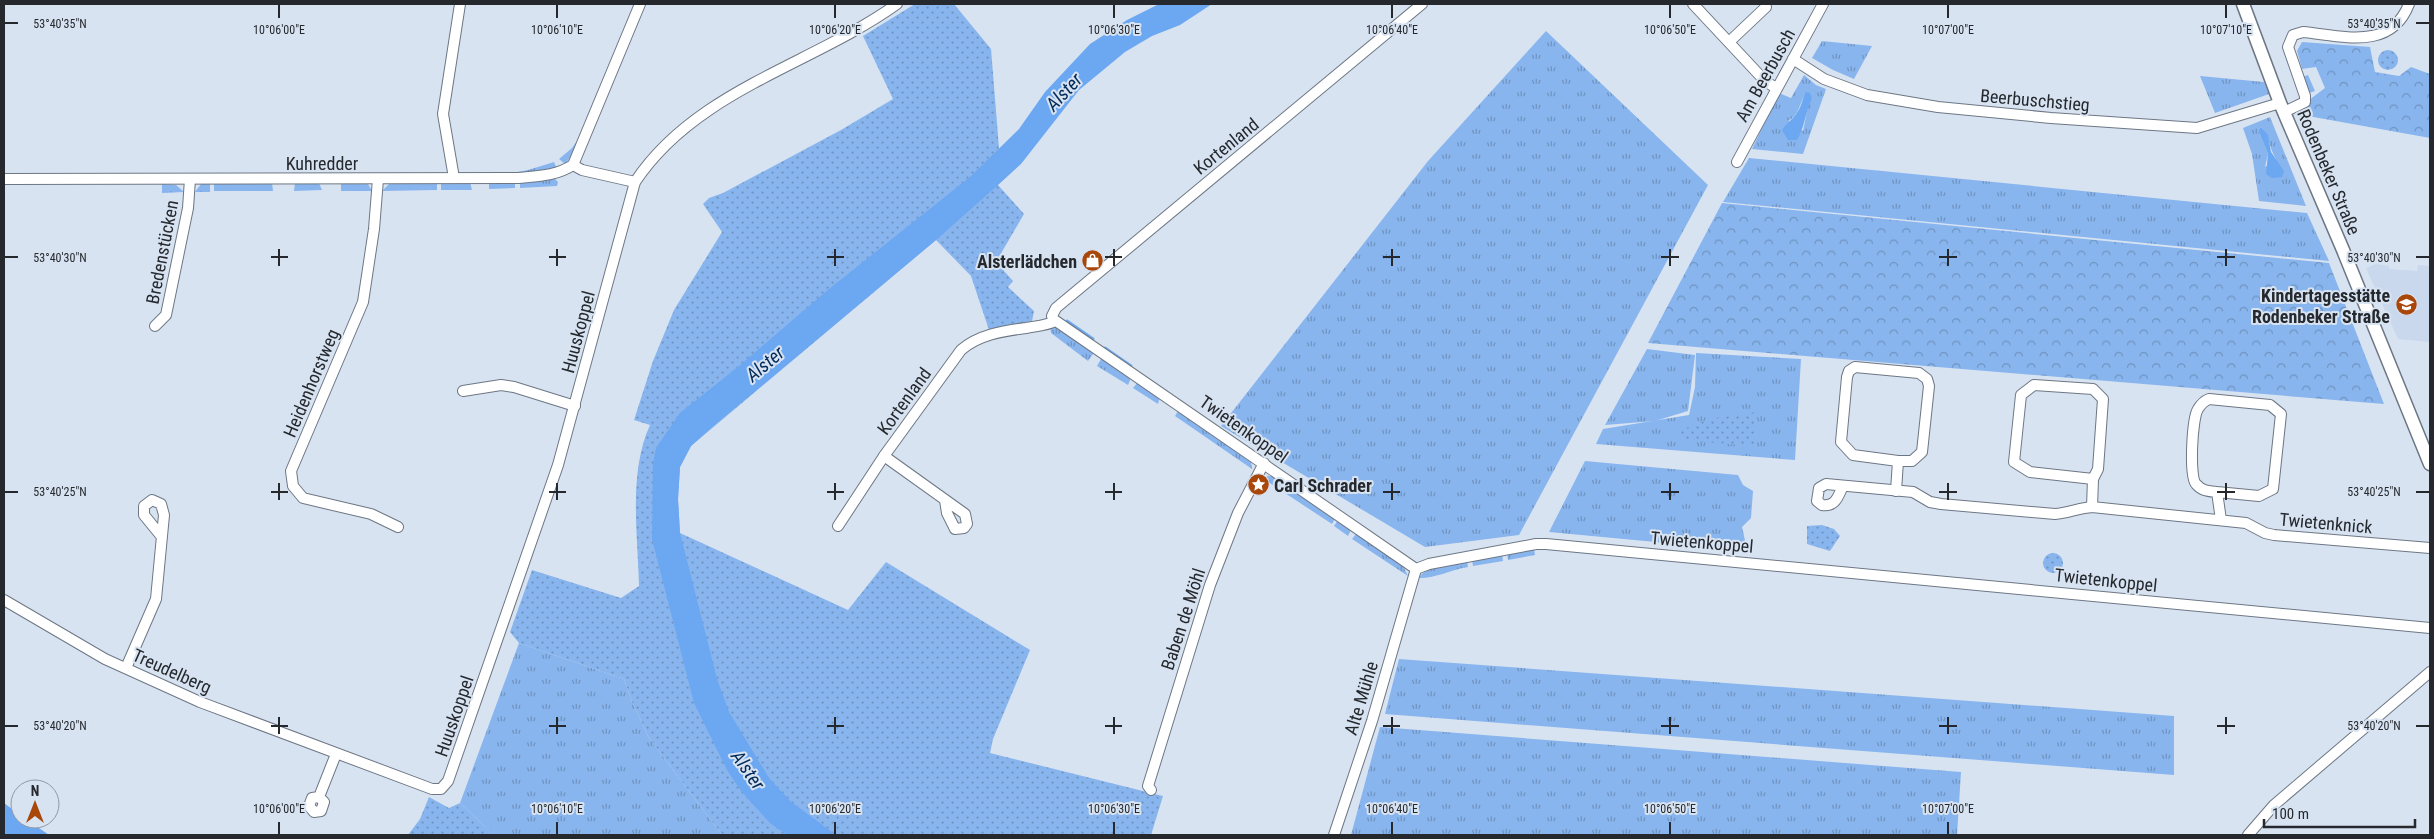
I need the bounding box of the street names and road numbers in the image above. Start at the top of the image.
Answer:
street label: Am Beerbusch [1731,25,1799,125]
street label: Beerbuschstieg [1979,85,2091,115]
street label: Rodenbeker Straße [2293,106,2365,238]
street label: Kortenland [1189,113,1263,179]
street label: Kuhredder [286,153,359,174]
street label: Bredenstücken [142,198,182,306]
street label: Huuskoppel [557,289,599,375]
street label: Heidenhorstweg [279,326,343,440]
street label: Kortenland [873,364,935,438]
street label: Twietenkoppel [1196,391,1292,467]
street label: Twietenknick [2279,508,2373,538]
street label: Twietenkoppel [1650,527,1754,557]
street label: Twietenkoppel [2054,564,2158,596]
street label: Baben de Möhl [1157,566,1209,672]
street label: Treudelberg [129,644,215,698]
street label: Alte Mühle [1340,659,1382,737]
street label: Huuskoppel [430,673,478,759]

